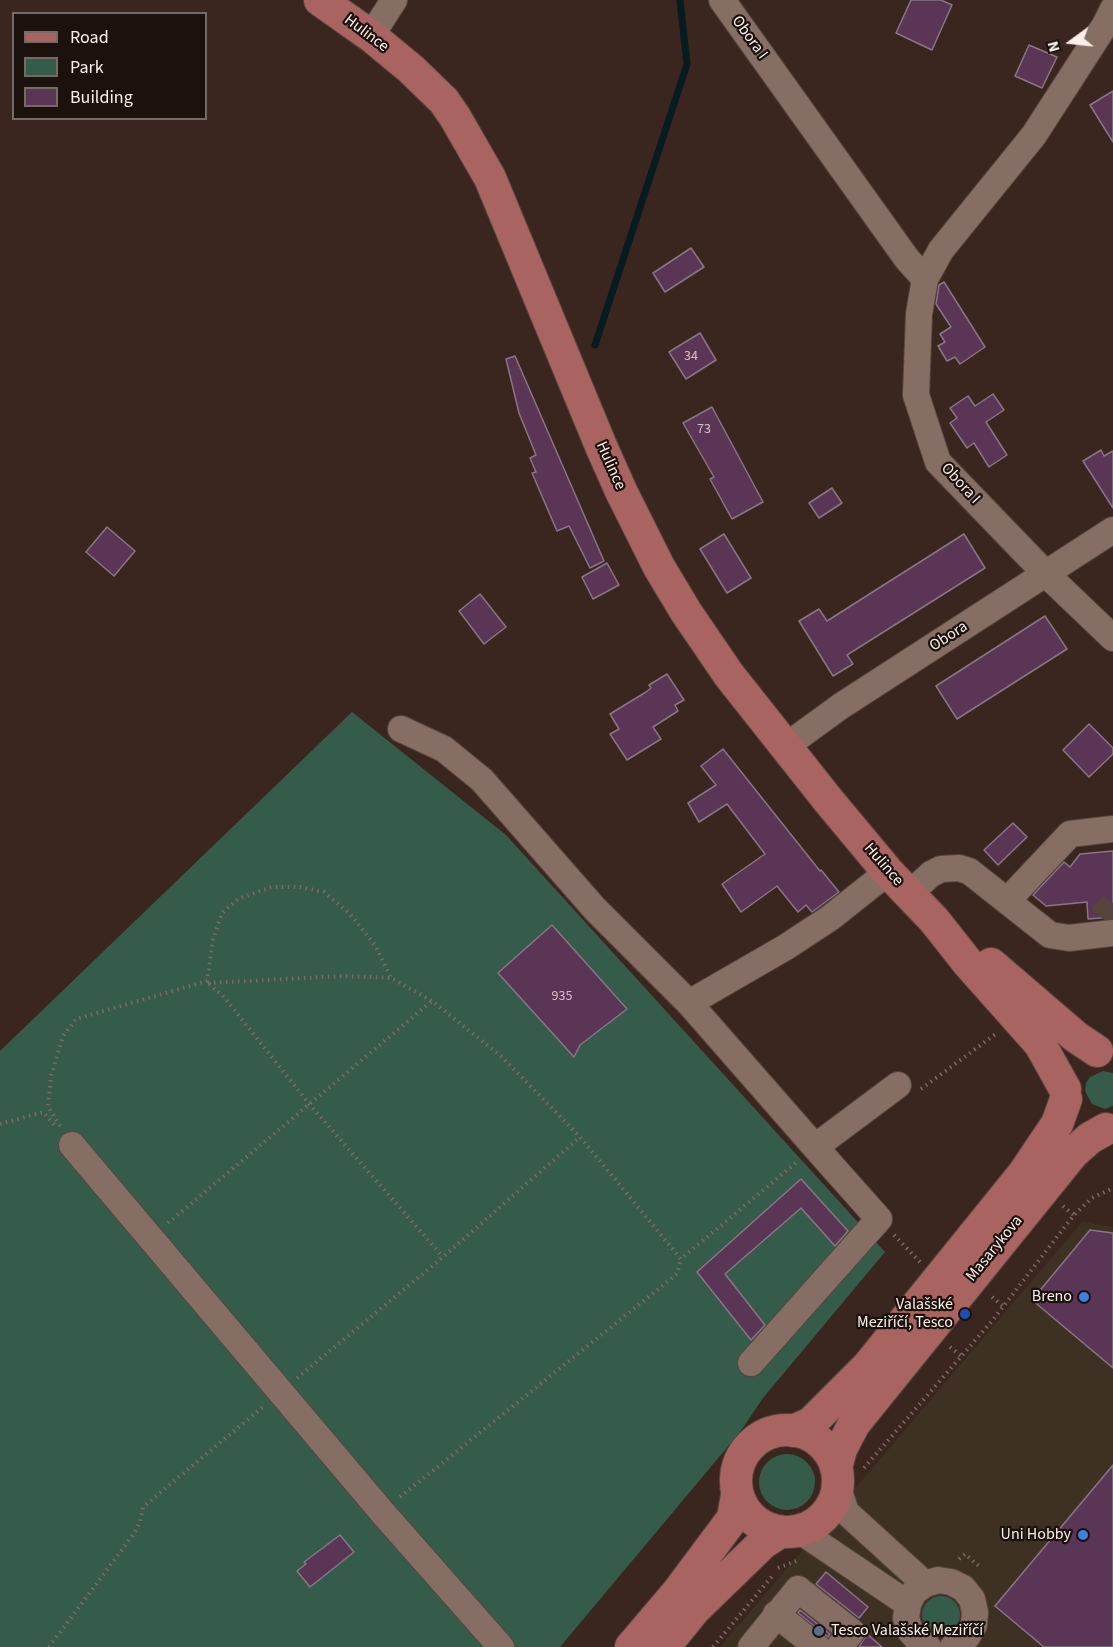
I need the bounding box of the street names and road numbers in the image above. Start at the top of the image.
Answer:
street label: Hulince [340,11,392,57]
street label: Obora I [727,13,771,63]
street label: Hulince [591,439,629,493]
street label: Obora I [936,460,984,508]
street label: Obora [926,618,972,656]
street label: Hulince [859,840,907,890]
street label: Masarykova [963,1212,1027,1286]

